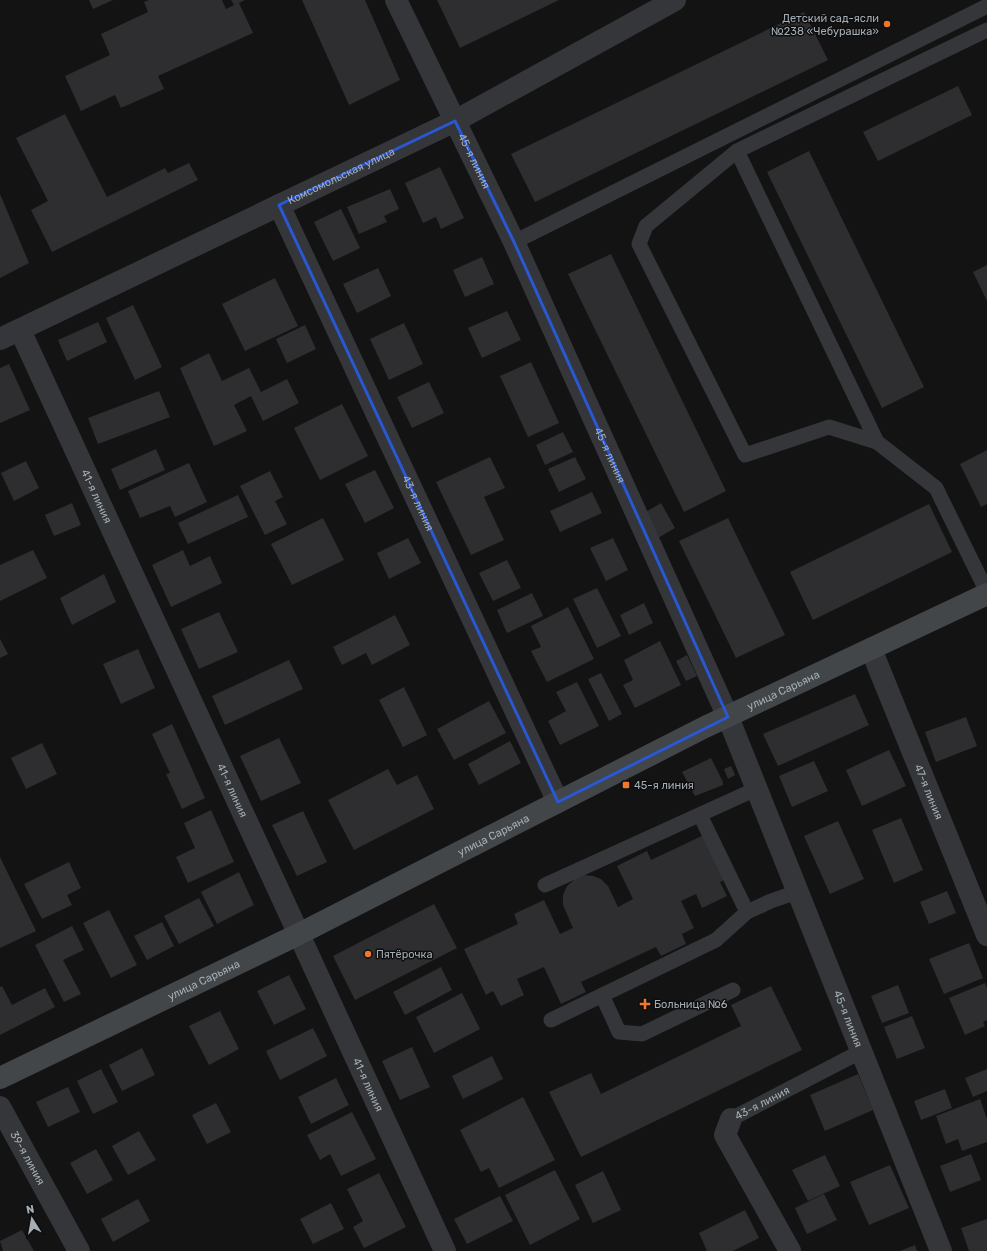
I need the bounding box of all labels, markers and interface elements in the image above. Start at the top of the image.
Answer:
place label: Детский сад-ясли №238 «Чебурашка» [771,12,879,38]
marker: Детский сад-ясли №238 «Чебурашка» [882,19,892,29]
street label: 45-я линия [455,131,493,191]
street label: Комсомольская улица [285,145,396,207]
street label: 45-я линия [592,425,628,485]
street label: 41-я линия [79,467,115,525]
street label: 43-я линия [400,473,437,533]
street label: улица Сарьяна [745,667,821,713]
street label: 41-я линия [214,761,250,819]
street label: 47-я линия [912,762,946,821]
place label: 45-я линия [634,779,694,792]
marker: 45-я линия [621,780,631,790]
street label: улица Сарьяна [455,811,531,859]
place label: Пятёрочка [376,948,433,961]
marker: Пятёрочка [363,949,373,959]
street label: улица Сарьяна [165,957,242,1003]
street label: 45-я линия [831,988,865,1049]
marker: Больница №6 [639,998,651,1010]
place label: Больница №6 [654,998,728,1011]
street label: 41-я линия [350,1056,386,1114]
street label: 43-я линия [732,1083,792,1122]
street label: 39-я линия [8,1129,48,1187]
north arrow [12,1199,52,1239]
text: N [25,1203,35,1217]

